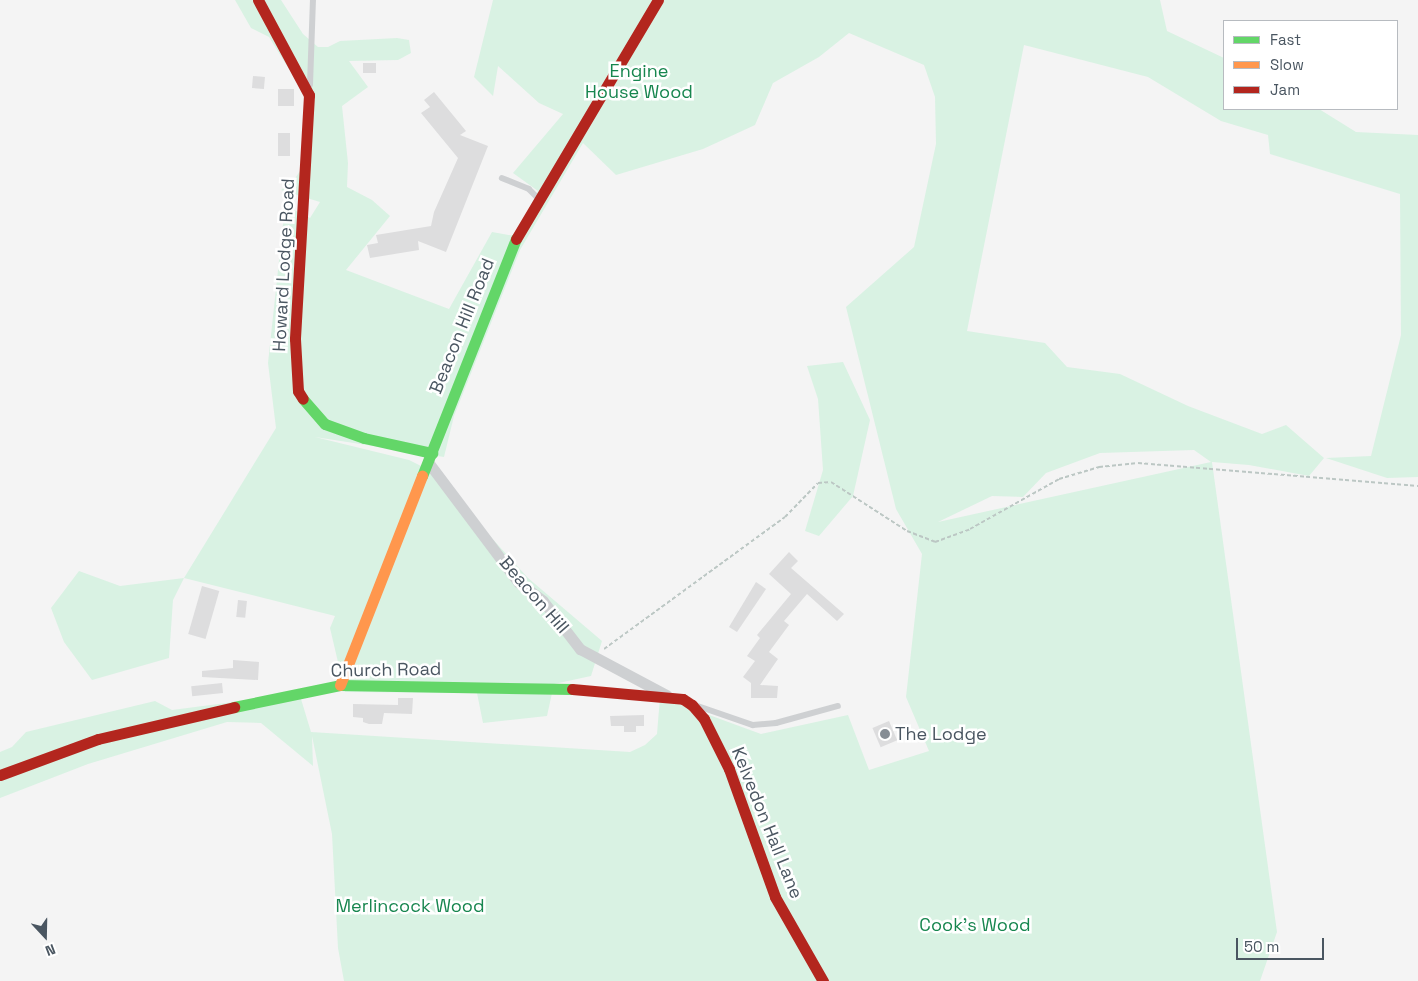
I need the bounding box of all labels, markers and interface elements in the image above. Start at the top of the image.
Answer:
legend [1223,20,1398,110]
text: Fast [1270,30,1301,49]
text: Slow [1270,55,1304,74]
park label: Engine House Wood [585,61,693,104]
text: Jam [1270,80,1300,99]
street label: Howard Lodge Road [269,178,299,352]
street label: Beacon Hill Road [425,255,499,397]
street label: Beacon Hill [495,552,573,638]
street label: Church Road [331,658,441,682]
place label: The Lodge [895,723,987,745]
marker: The Lodge [879,728,891,740]
street label: Kelvedon Hall Lane [727,744,807,902]
park label: Merlincock Wood [335,895,485,917]
north arrow [20,911,70,961]
park label: Cook's Wood [919,914,1031,936]
scale bar [1238,928,1326,960]
text: 50 m [1244,937,1279,956]
text: N [43,940,58,960]

